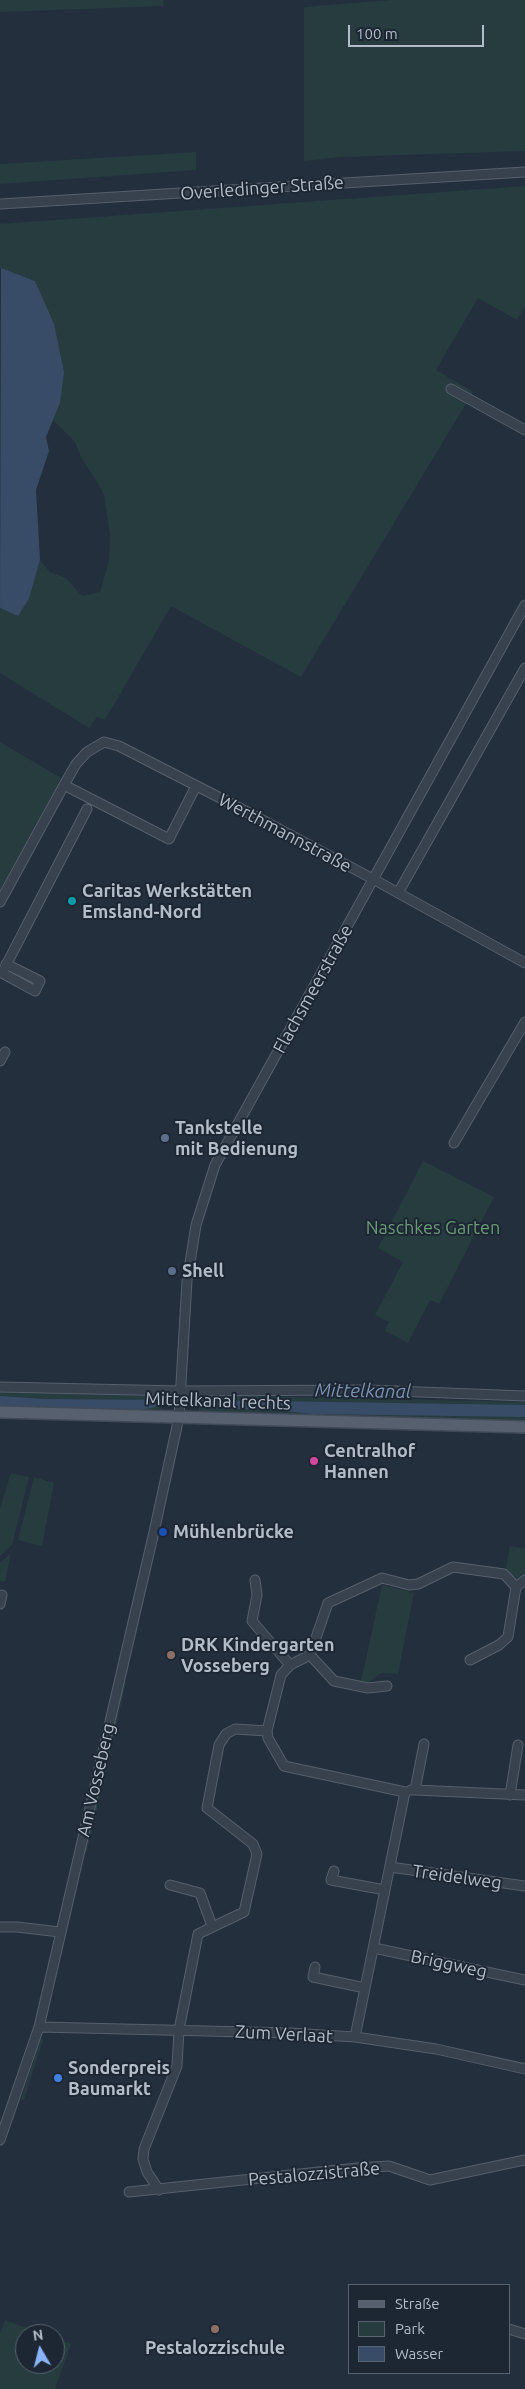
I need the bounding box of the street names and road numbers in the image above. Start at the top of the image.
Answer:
street label: Overledinger Straße [180,172,344,204]
street label: Werthmannstraße [215,789,355,877]
street label: Flachsmeerstraße [269,921,357,1057]
street label: Mittelkanal rechts [145,1388,291,1414]
street label: Am Vosseberg [72,1721,120,1839]
street label: Treidelweg [411,1860,503,1894]
street label: Briggweg [409,1945,489,1983]
street label: Zum Verlaat [235,2021,333,2047]
street label: Pestalozzistraße [247,2157,381,2191]

